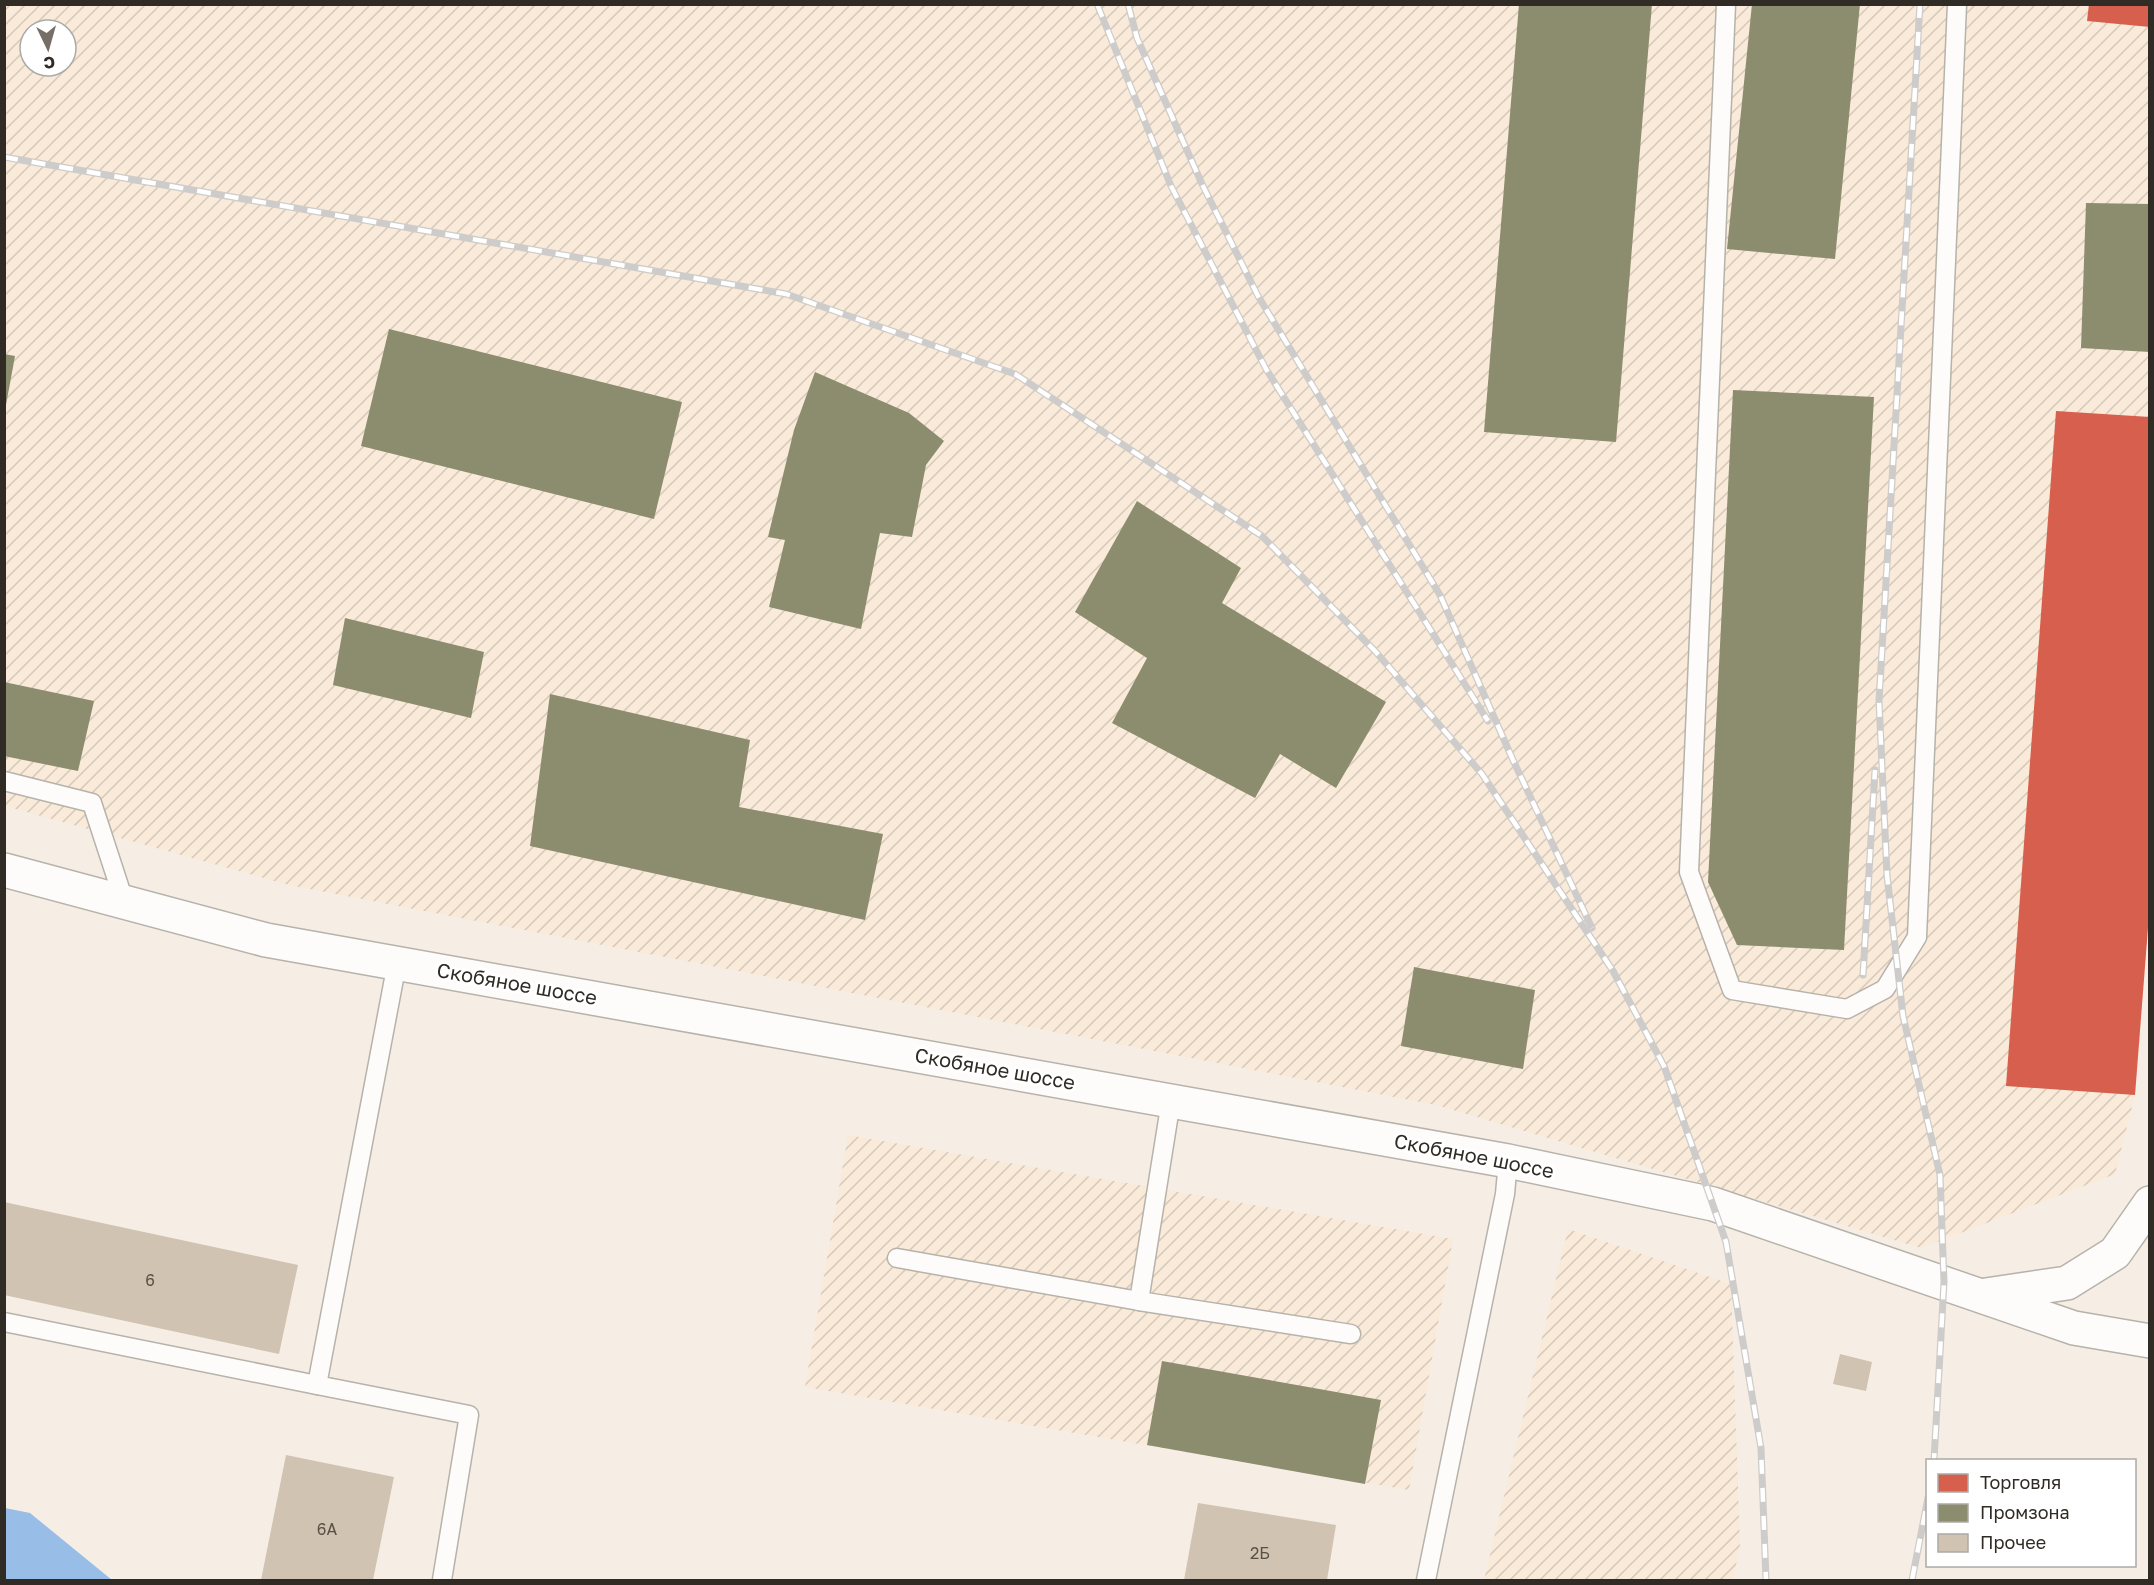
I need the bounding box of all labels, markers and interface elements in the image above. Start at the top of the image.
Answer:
north arrow [18,18,78,78]
text: С [43,52,56,73]
street label: Скобяное шоссе [435,957,599,1009]
street label: Скобяное шоссе [913,1042,1077,1094]
street label: Скобяное шоссе [1392,1128,1556,1182]
house number: 6 [145,1270,155,1290]
legend [1926,1459,2136,1567]
text: Торговля [1980,1471,2061,1493]
text: Промзона [1980,1501,2070,1523]
house number: 6А [317,1519,337,1539]
text: Прочее [1980,1531,2046,1553]
house number: 2Б [1250,1543,1270,1563]

